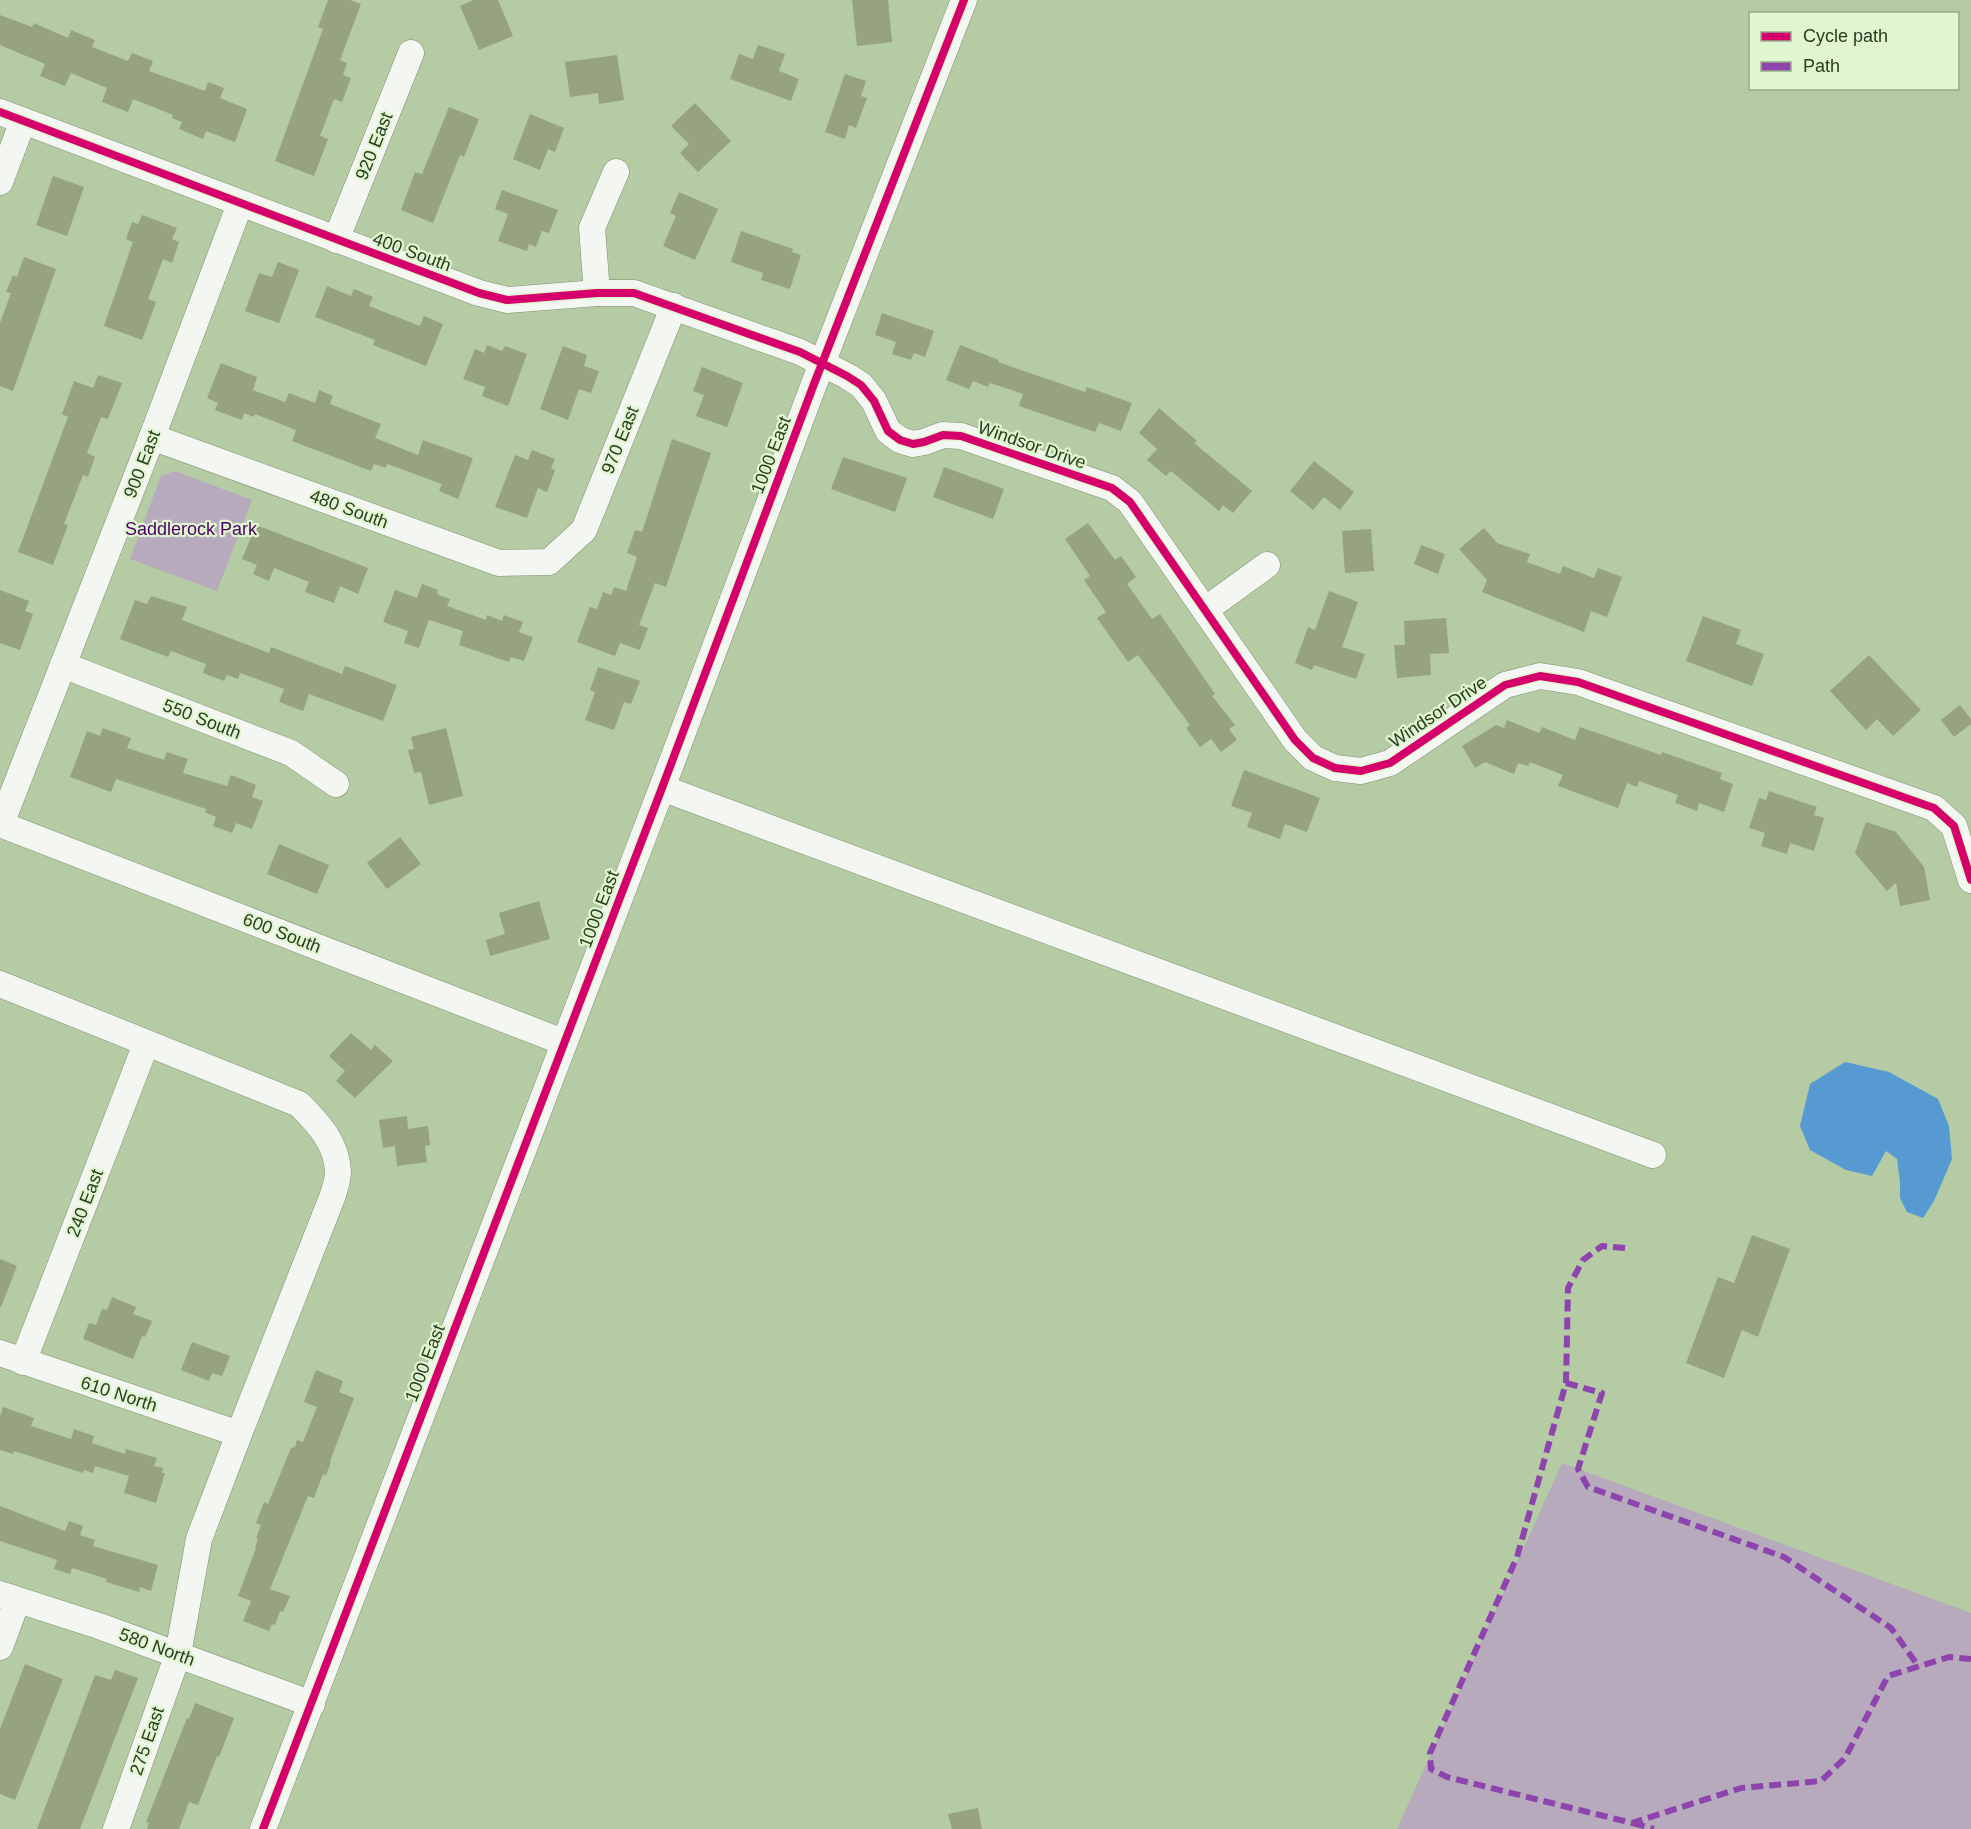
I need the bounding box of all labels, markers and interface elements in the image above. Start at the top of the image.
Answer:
legend [1749,12,1959,90]
text: Cycle path [1803,26,1888,46]
text: Path [1803,56,1840,76]
street label: 920 East [351,109,397,183]
street label: 400 South [370,229,454,275]
street label: 970 East [597,403,643,477]
street label: 1000 East [747,414,795,496]
street label: Windsor Drive [975,417,1089,473]
street label: 900 East [120,427,164,501]
street label: 480 South [307,486,391,532]
park label: Saddlerock Park [125,519,258,539]
street label: Windsor Drive [1386,672,1490,752]
street label: 550 South [160,695,244,743]
street label: 1000 East [575,868,623,950]
street label: 600 South [240,909,324,957]
street label: 240 East [63,1166,107,1240]
street label: 1000 East [401,1322,449,1404]
street label: 610 North [78,1372,160,1416]
street label: 580 North [116,1624,198,1670]
street label: 275 East [126,1704,168,1778]

